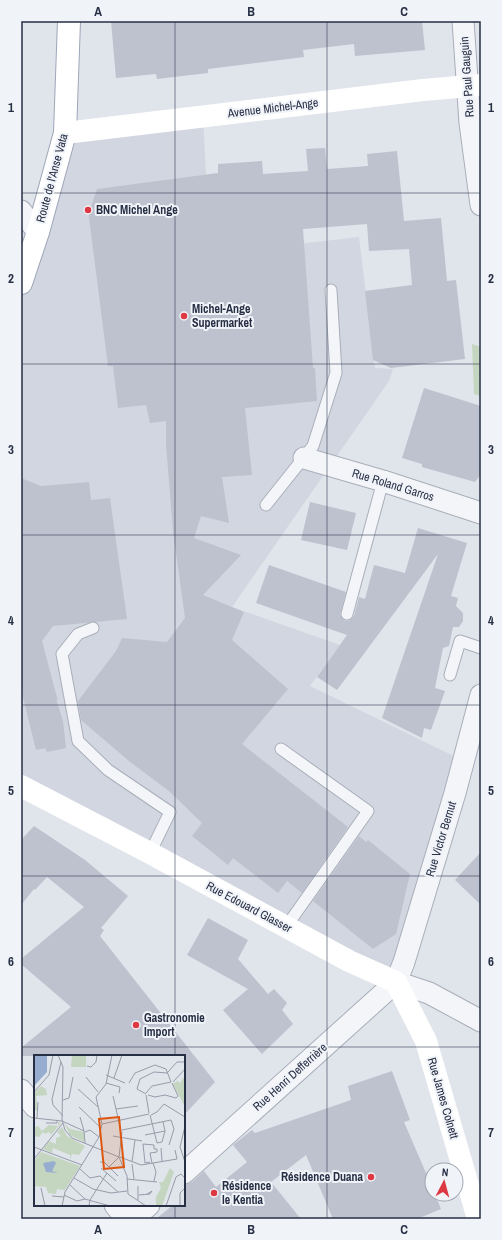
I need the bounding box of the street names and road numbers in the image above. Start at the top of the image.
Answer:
street label: Rue Paul Gauguin [456,36,478,118]
street label: Avenue Michel-Ange [226,95,319,122]
street label: Route de l'Anse Vata [32,131,72,224]
street label: Rue Roland Garros [350,465,436,505]
street label: Rue Victor Bernut [422,799,460,879]
street label: Rue Edouard Glasser [203,878,295,937]
street label: Rue Henri Defferrière [250,1039,330,1115]
street label: Rue James Colnett [424,1056,462,1141]

